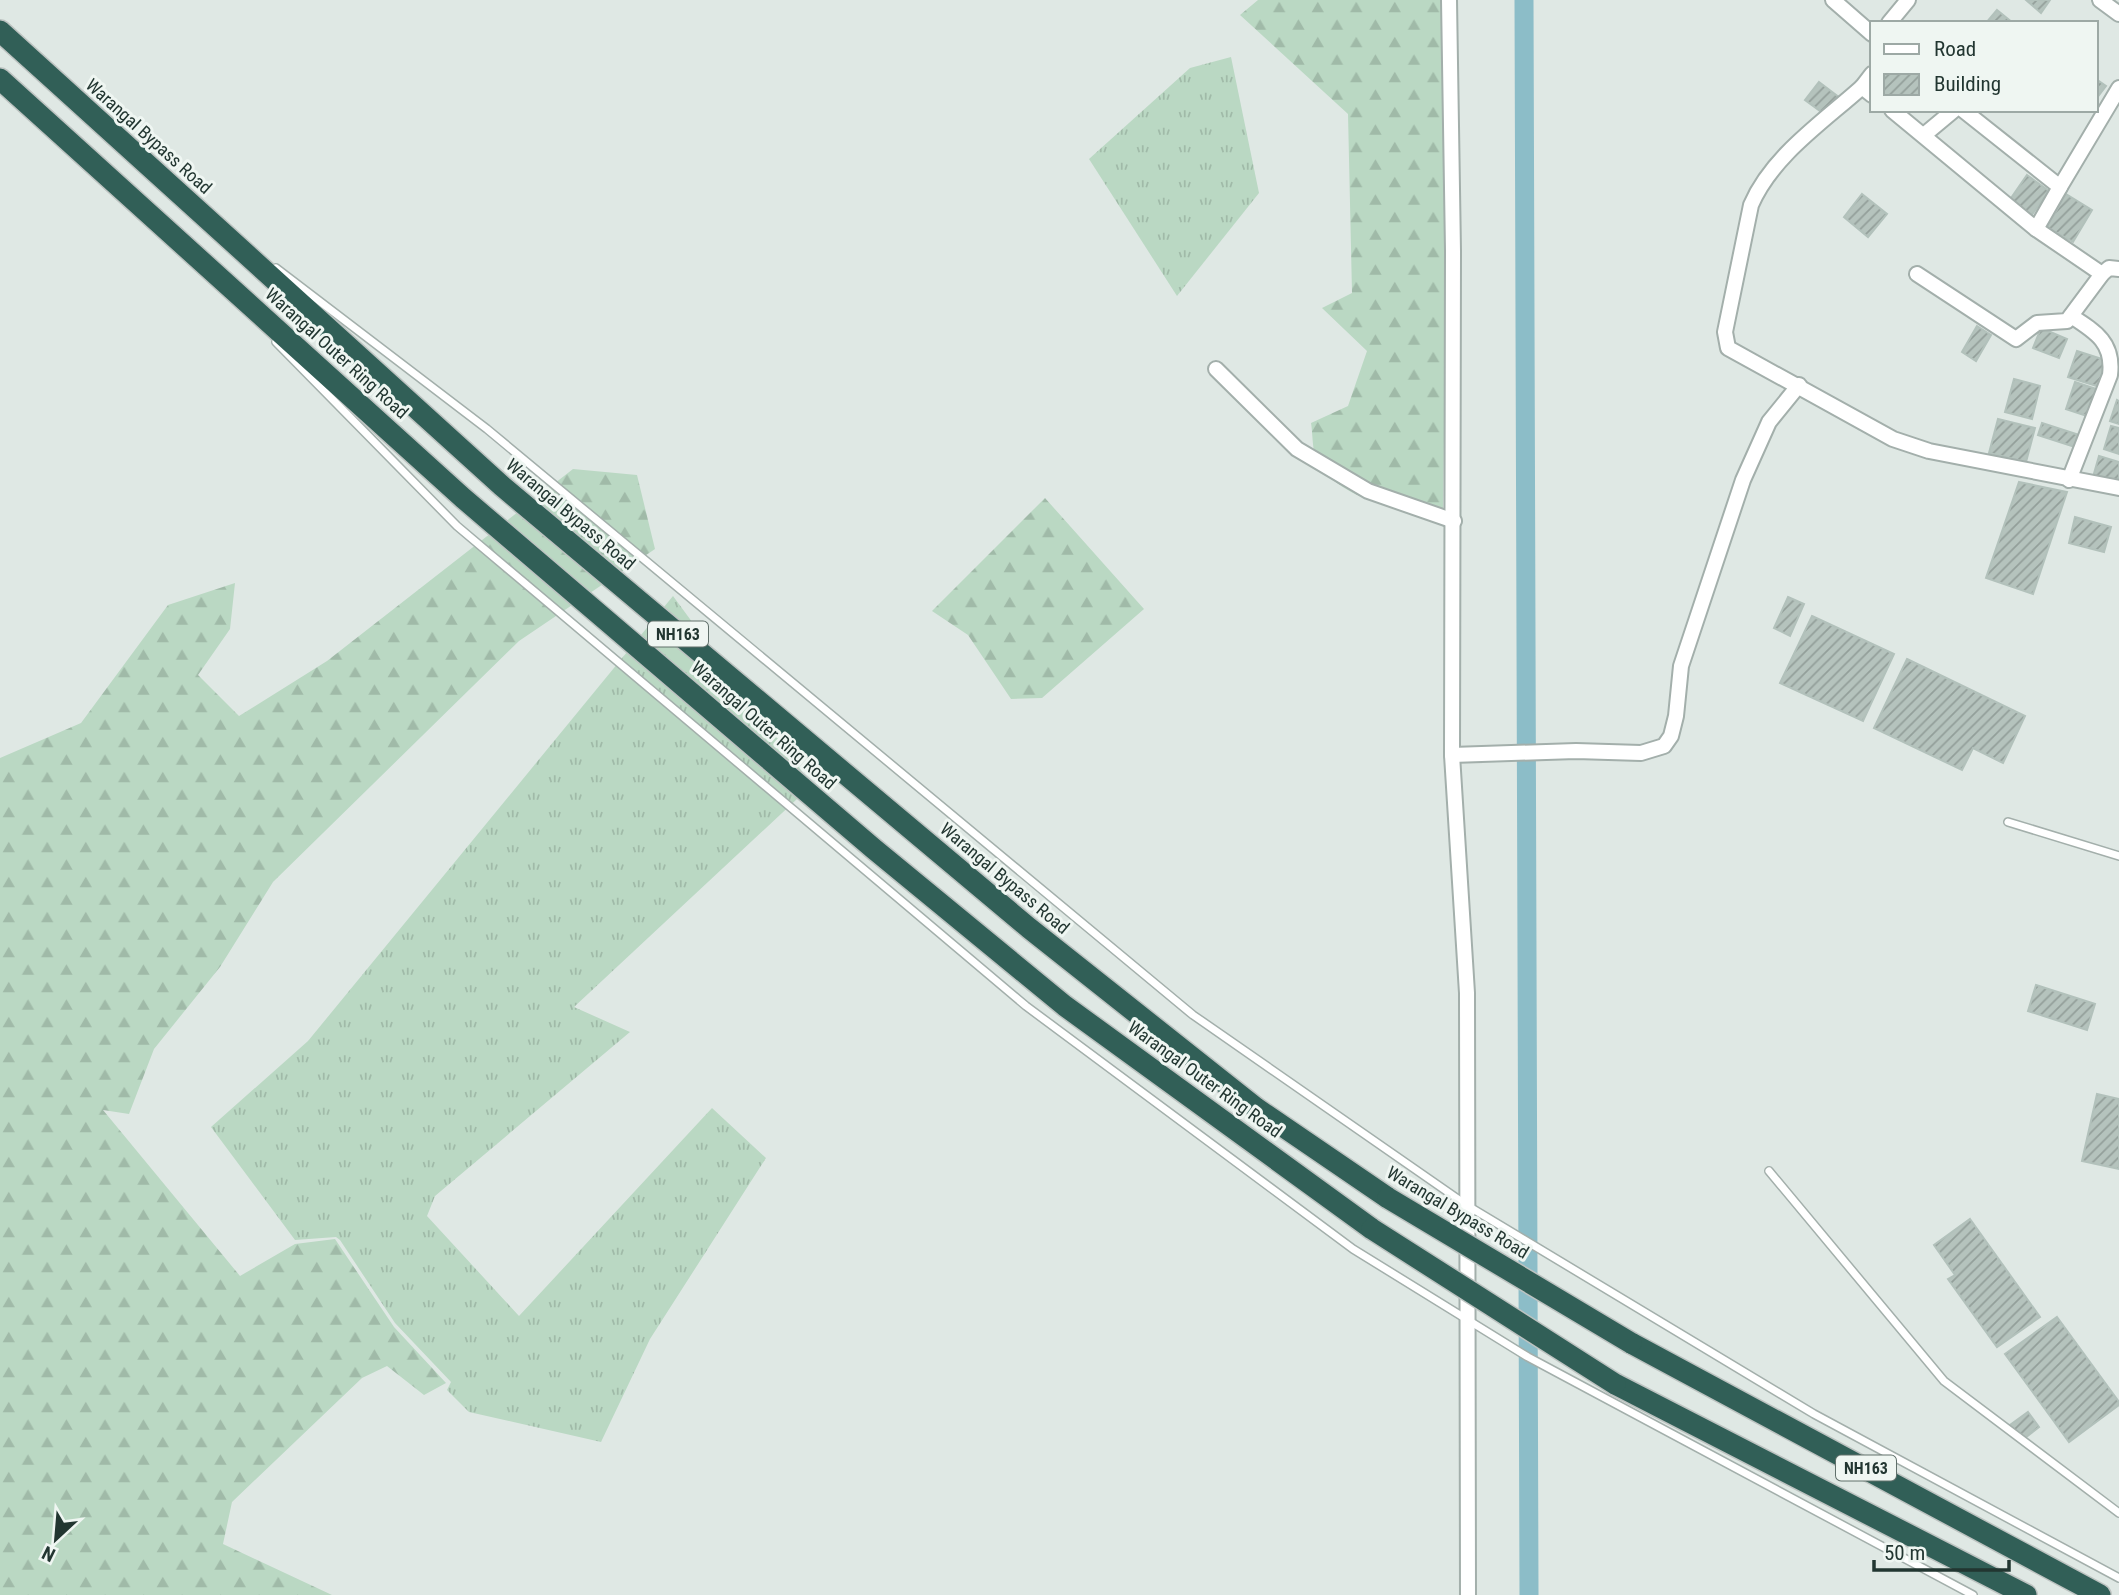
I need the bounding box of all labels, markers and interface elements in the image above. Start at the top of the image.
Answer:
legend [1870,21,2098,112]
text: Road [1934,37,1976,61]
text: Building [1934,72,2001,96]
street label: Warangal Bypass Road [82,74,216,198]
street label: Warangal Outer Ring Road [261,283,413,423]
street label: Warangal Bypass Road [502,454,640,574]
road number: NH163 [648,622,708,646]
street label: Warangal Outer Ring Road [687,656,841,794]
street label: Warangal Bypass Road [936,818,1074,938]
street label: Warangal Outer Ring Road [1124,1016,1286,1142]
street label: Warangal Bypass Road [1383,1161,1533,1263]
road number: NH163 [1836,1456,1896,1480]
north arrow [21,1504,91,1574]
scale bar [1874,1528,2009,1572]
text: N [38,1541,59,1567]
text: 50 m [1884,1541,1925,1565]

